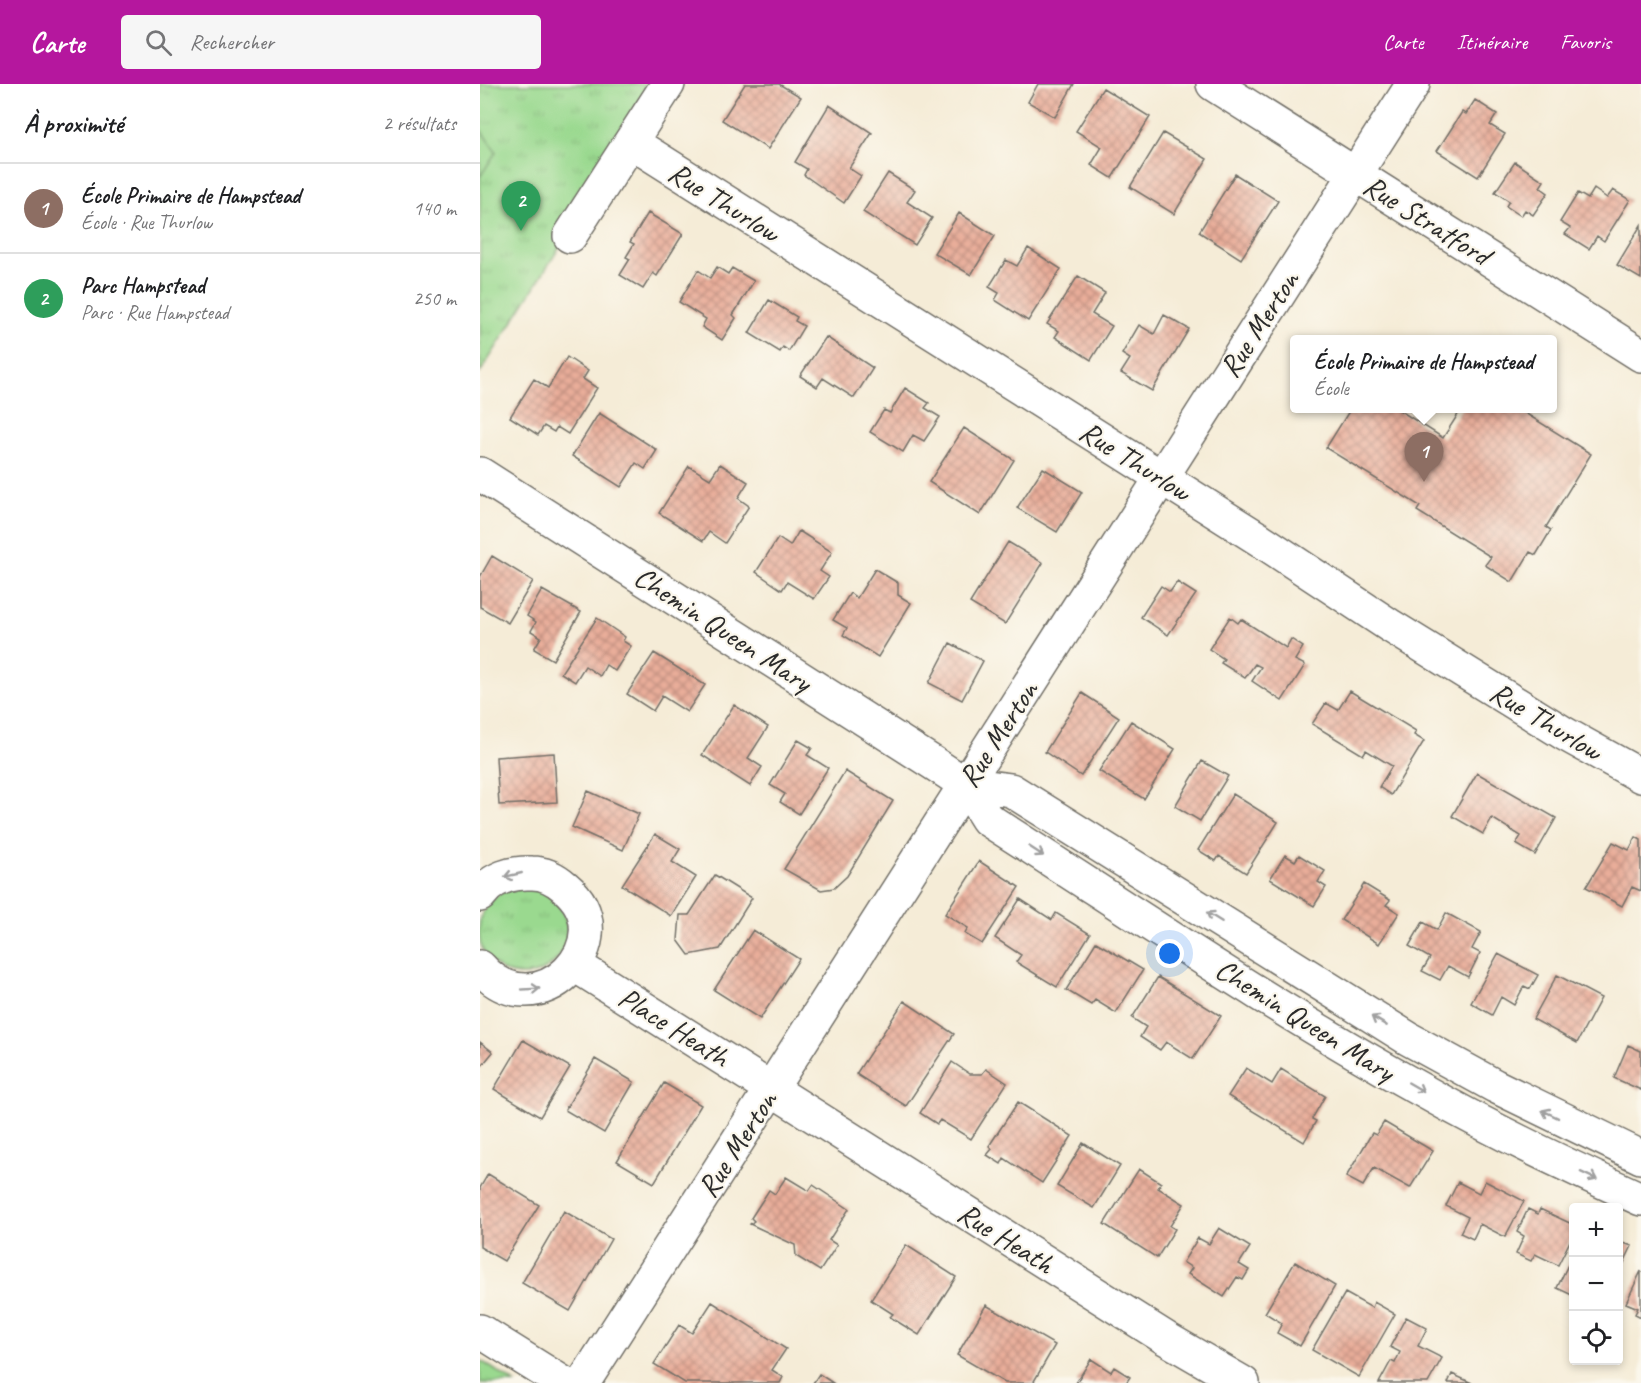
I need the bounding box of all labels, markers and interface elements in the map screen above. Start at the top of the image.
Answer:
search box [121,15,541,69]
text: Carte [30,25,85,60]
icon: search [142,26,175,59]
text: Rechercher [190,28,274,56]
text: Carte [1383,29,1424,55]
text: Itinéraire [1457,29,1527,55]
text: Favoris [1560,29,1611,55]
text: À proximité [24,107,123,140]
text: 2 résultats [383,111,456,136]
street label: Rue Thurlow [661,153,789,252]
street label: Rue Stratford [1356,166,1501,276]
text: École Primaire de Hampstead [81,182,300,210]
pin: 2 [502,182,540,231]
text: 1 [39,196,48,221]
text: 140 m [413,196,456,221]
text: École · Rue Thurlow [81,210,212,235]
street label: Rue Merton [1211,262,1308,384]
text: Parc Hampstead [81,272,205,300]
text: 2 [39,286,48,311]
text: 250 m [413,286,456,311]
text: Parc · Rue Hampstead [81,300,229,325]
popup [1290,335,1557,413]
text: École Primaire de Hampstead [1314,348,1533,376]
text: École [1314,376,1349,401]
street label: Rue Thurlow [1072,412,1200,511]
pin: 1 [1404,432,1444,482]
street label: Chemin Queen Mary [627,558,821,702]
street label: Rue Merton [950,672,1047,794]
street label: Rue Thurlow [1483,673,1611,770]
one-way arrow [1028,844,1045,857]
one-way arrow [504,869,523,881]
one-way arrow [1206,911,1223,923]
your location [1155,939,1184,968]
street label: Chemin Queen Mary [1208,950,1404,1092]
street label: Place Heath [612,978,738,1077]
one-way arrow [521,983,541,994]
one-way arrow [1371,1014,1388,1026]
one-way arrow [1407,1081,1424,1093]
street label: Rue Merton [689,1082,786,1204]
one-way arrow [1542,1107,1560,1119]
one-way arrow [1580,1170,1598,1182]
street label: Rue Heath [951,1194,1062,1283]
map controls [1569,1203,1623,1365]
button: + [1569,1203,1623,1257]
button: − [1569,1257,1623,1311]
button: locate [1569,1311,1623,1365]

